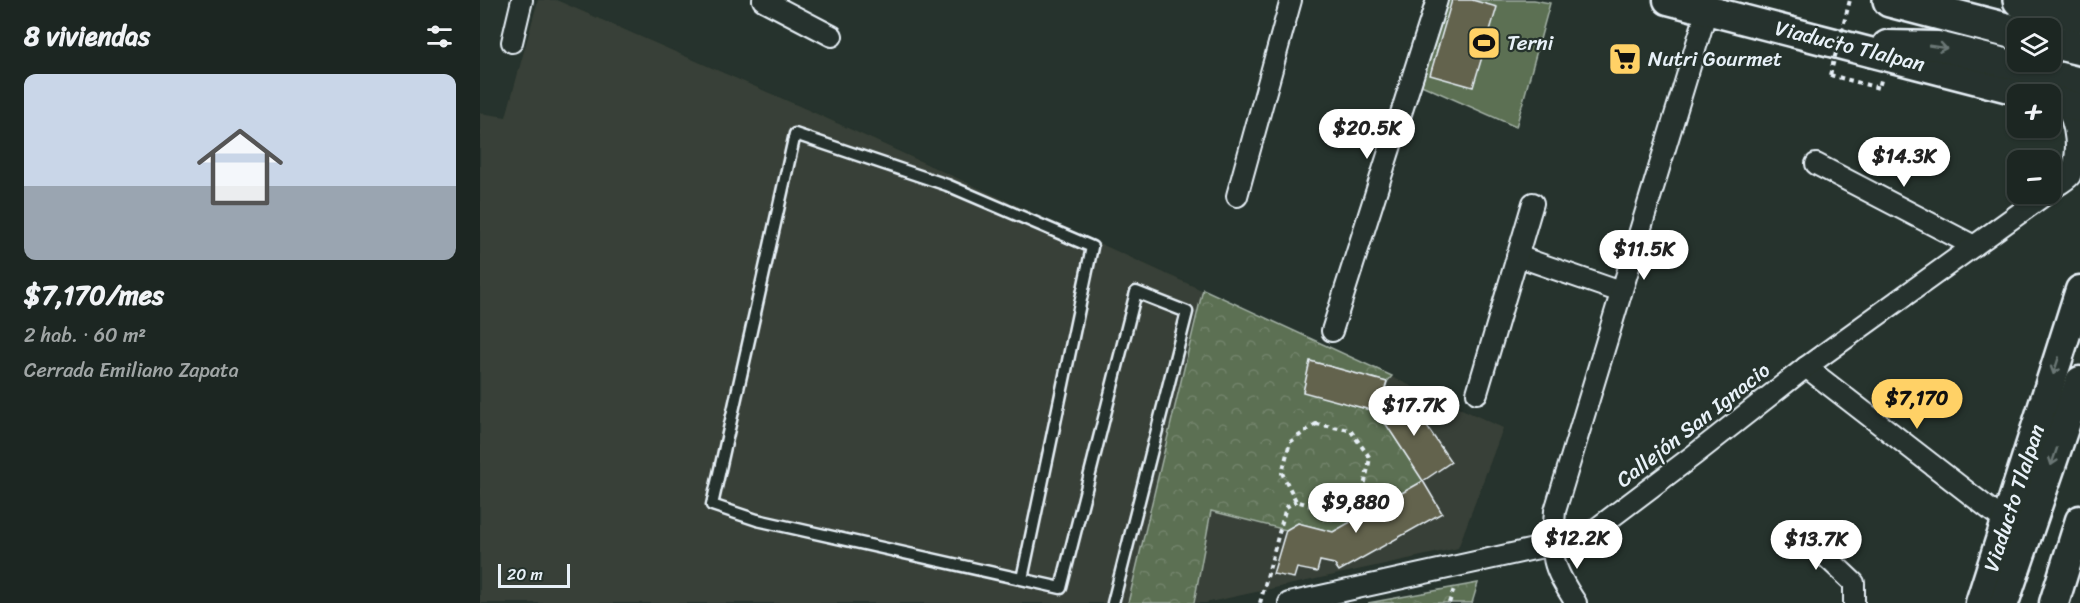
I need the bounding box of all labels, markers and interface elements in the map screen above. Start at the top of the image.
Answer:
street label: Viaducto Tlalpan [1771,9,1929,83]
text: 8 viviendas [24,13,150,59]
map controls [2007,18,2061,204]
button: layers [2007,18,2061,72]
icon: filters [423,20,456,53]
place label: Terni [1507,24,1555,62]
sports icon: Terni [1466,25,1502,61]
place label: Nutri Gourmet [1648,40,1782,78]
supermarket icon: Nutri Gourmet [1607,41,1643,77]
one-way arrow [1927,41,1947,52]
button: + [2007,84,2061,138]
pin: $20.5K [1318,109,1416,160]
text: $20.5K [1333,111,1401,146]
icon: home [186,113,294,221]
pin: $14.3K [1855,137,1953,188]
text: $14.3K [1872,139,1936,174]
button: − [2007,150,2061,204]
pin: $11.5K [1595,230,1693,281]
text: $11.5K [1613,232,1675,267]
text: $7,170/mes [24,272,164,318]
text: 2 hab. · 60 m² [24,318,146,353]
street label: Callejón San Ignacio [1607,352,1779,498]
text: Cerrada Emiliano Zapata [24,353,239,388]
one-way arrow [2050,356,2061,375]
pin: $7,170 [1868,379,1966,430]
text: $7,170 [1886,381,1948,416]
pin: $17.7K [1365,386,1463,437]
text: $17.7K [1382,388,1446,423]
street label: Viaducto Tlalpan [1972,419,2056,577]
one-way arrow [2048,447,2059,466]
pin: $9,880 [1307,483,1405,534]
text: $9,880 [1322,485,1390,520]
pin: $12.2K [1528,519,1626,570]
pin: $13.7K [1767,520,1865,571]
text: $12.2K [1545,521,1609,556]
text: $13.7K [1785,522,1847,557]
text: 20 m [507,560,543,589]
scale bar [498,561,570,588]

